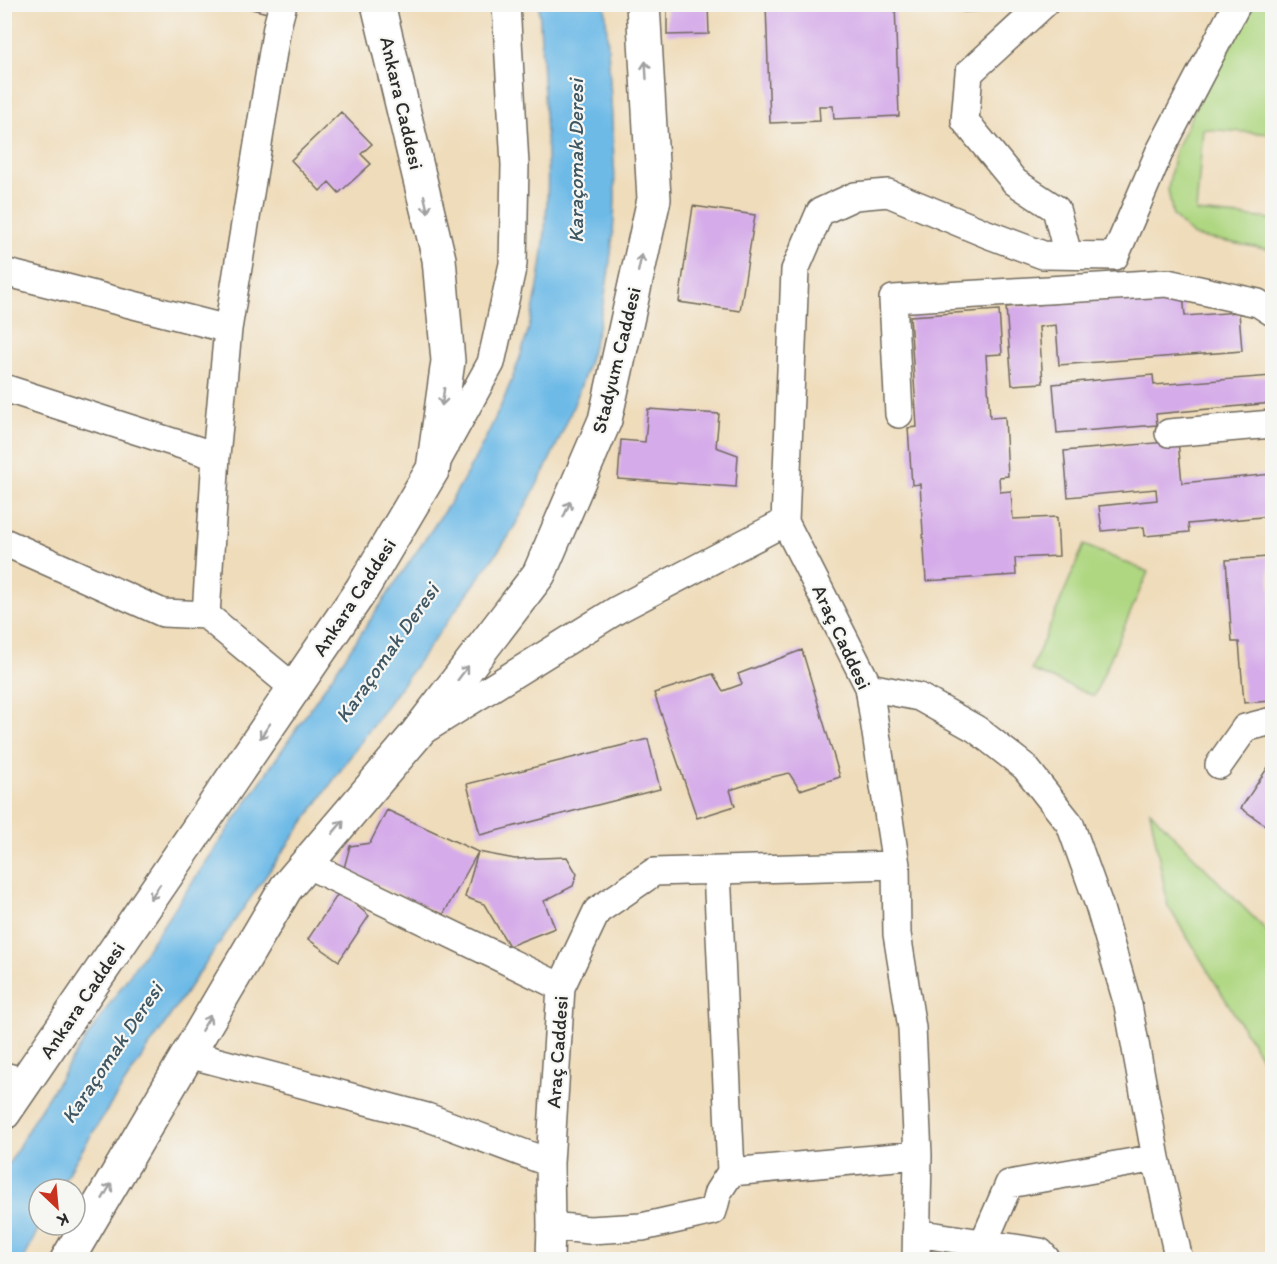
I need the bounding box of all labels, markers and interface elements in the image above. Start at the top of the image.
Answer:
street label: Ankara Caddesi [375,34,429,172]
one-way arrow [641,60,652,80]
water label: Karaçomak Deresi [563,76,588,243]
one-way arrow [420,195,432,214]
one-way arrow [635,254,646,273]
street label: Stadyum Caddesi [586,284,646,436]
one-way arrow [437,387,448,406]
one-way arrow [562,500,573,519]
street label: Ankara Caddesi [307,534,401,660]
water label: Karaçomak Deresi [329,576,445,727]
street label: Araç Caddesi [807,581,877,693]
one-way arrow [457,665,470,681]
one-way arrow [259,722,271,739]
one-way arrow [331,820,345,835]
one-way arrow [149,883,161,900]
street label: Ankara Caddesi [34,937,130,1063]
water label: Karaçomak Deresi [55,976,169,1128]
street label: Araç Caddesi [541,995,573,1109]
one-way arrow [200,1015,212,1032]
north arrow [27,1177,87,1237]
one-way arrow [101,1183,113,1200]
text: K [54,1209,72,1231]

